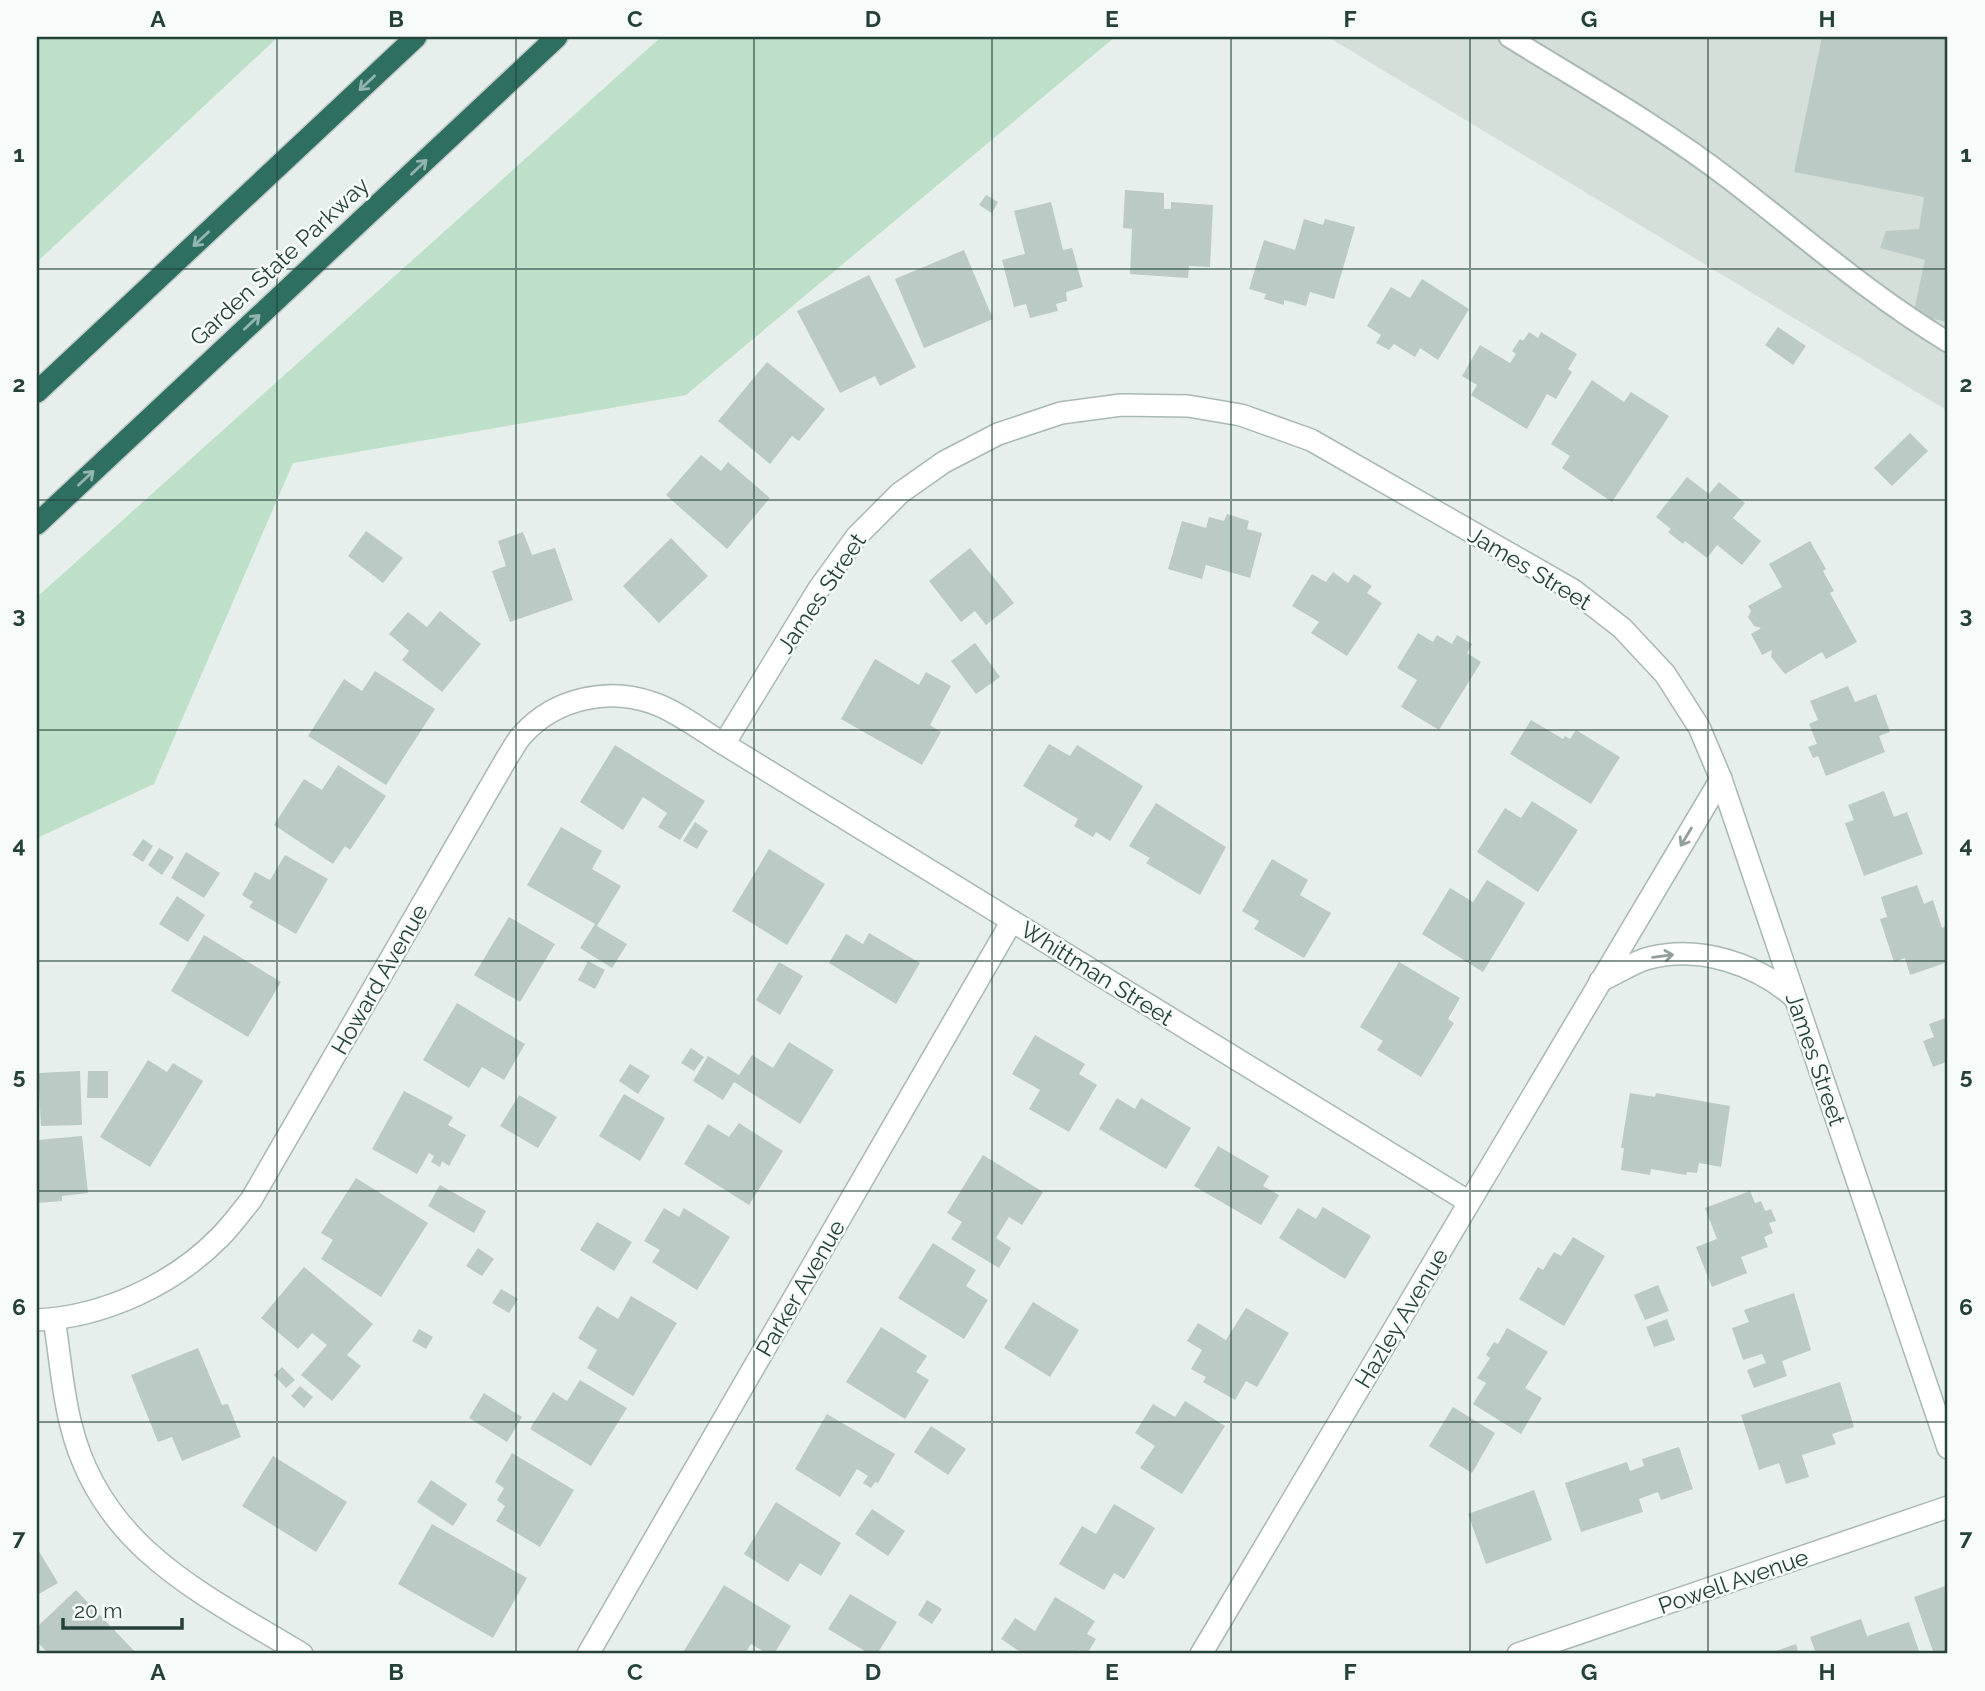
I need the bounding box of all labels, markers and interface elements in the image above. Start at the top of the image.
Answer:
text: A [150,5,166,32]
text: B [388,5,404,32]
text: C [627,5,643,32]
text: D [865,5,881,32]
text: E [1105,5,1119,32]
text: F [1343,5,1357,32]
text: G [1581,5,1597,32]
text: H [1818,5,1836,32]
one-way arrow [358,75,375,92]
text: 1 [13,140,25,167]
text: 1 [1960,140,1972,167]
one-way arrow [410,158,427,175]
street label: Garden State Parkway [184,171,374,351]
one-way arrow [192,230,210,247]
one-way arrow [243,314,261,330]
text: 2 [13,370,25,397]
text: 2 [1960,370,1972,397]
one-way arrow [78,469,95,486]
street label: James Street [1464,521,1597,615]
street label: James Street [771,528,871,658]
text: 3 [13,601,25,628]
text: 3 [1960,601,1972,628]
one-way arrow [1679,827,1693,847]
text: 4 [12,831,26,858]
text: 4 [1959,831,1973,858]
street label: Howard Avenue [325,899,433,1059]
street label: Whittman Street [1016,915,1178,1031]
one-way arrow [1651,949,1674,962]
street label: James Street [1781,989,1851,1129]
text: 5 [13,1062,26,1089]
text: 5 [1960,1062,1973,1089]
street label: Parker Avenue [750,1215,850,1361]
street label: Hazley Avenue [1349,1243,1453,1393]
text: 6 [12,1293,26,1320]
text: 6 [1959,1293,1973,1320]
text: 7 [13,1523,26,1550]
text: 7 [1960,1523,1973,1550]
street label: Powell Avenue [1654,1543,1812,1619]
scale bar [63,1586,182,1630]
text: 20 m [74,1598,122,1623]
text: A [150,1658,166,1685]
text: B [388,1658,404,1685]
text: C [627,1658,643,1685]
text: D [865,1658,881,1685]
text: E [1105,1658,1119,1685]
text: F [1343,1658,1357,1685]
text: G [1581,1658,1597,1685]
text: H [1818,1658,1836,1685]

